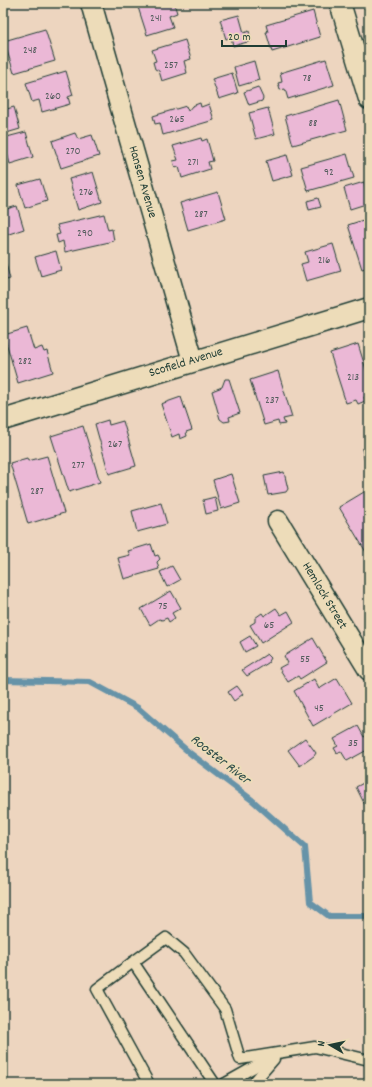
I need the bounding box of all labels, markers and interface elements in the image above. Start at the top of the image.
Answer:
house number: 241 [150,11,162,27]
scale bar [222,22,286,48]
text: 20 m [228,29,251,46]
house number: 248 [23,43,37,59]
house number: 257 [164,58,178,74]
house number: 78 [303,71,311,87]
house number: 260 [45,89,61,105]
house number: 265 [169,112,185,128]
house number: 88 [309,116,317,132]
house number: 270 [65,144,81,160]
street label: Hansen Avenue [123,144,161,221]
house number: 271 [187,155,199,171]
house number: 92 [324,165,334,181]
house number: 276 [79,185,93,201]
house number: 287 [194,207,208,223]
house number: 290 [77,226,93,242]
house number: 216 [318,253,330,269]
street label: Scofield Avenue [147,343,225,383]
house number: 282 [18,354,32,370]
house number: 213 [347,370,359,386]
house number: 237 [265,393,279,409]
house number: 267 [108,437,122,453]
house number: 277 [71,458,85,474]
house number: 287 [30,484,44,500]
street label: Hemlock Street [296,559,352,633]
house number: 75 [158,599,168,615]
house number: 65 [264,618,274,634]
house number: 55 [300,652,310,668]
house number: 45 [314,701,324,717]
water label: Rooster River [186,730,256,791]
house number: 35 [348,736,358,752]
north arrow [310,1025,350,1065]
text: N [314,1039,331,1048]

